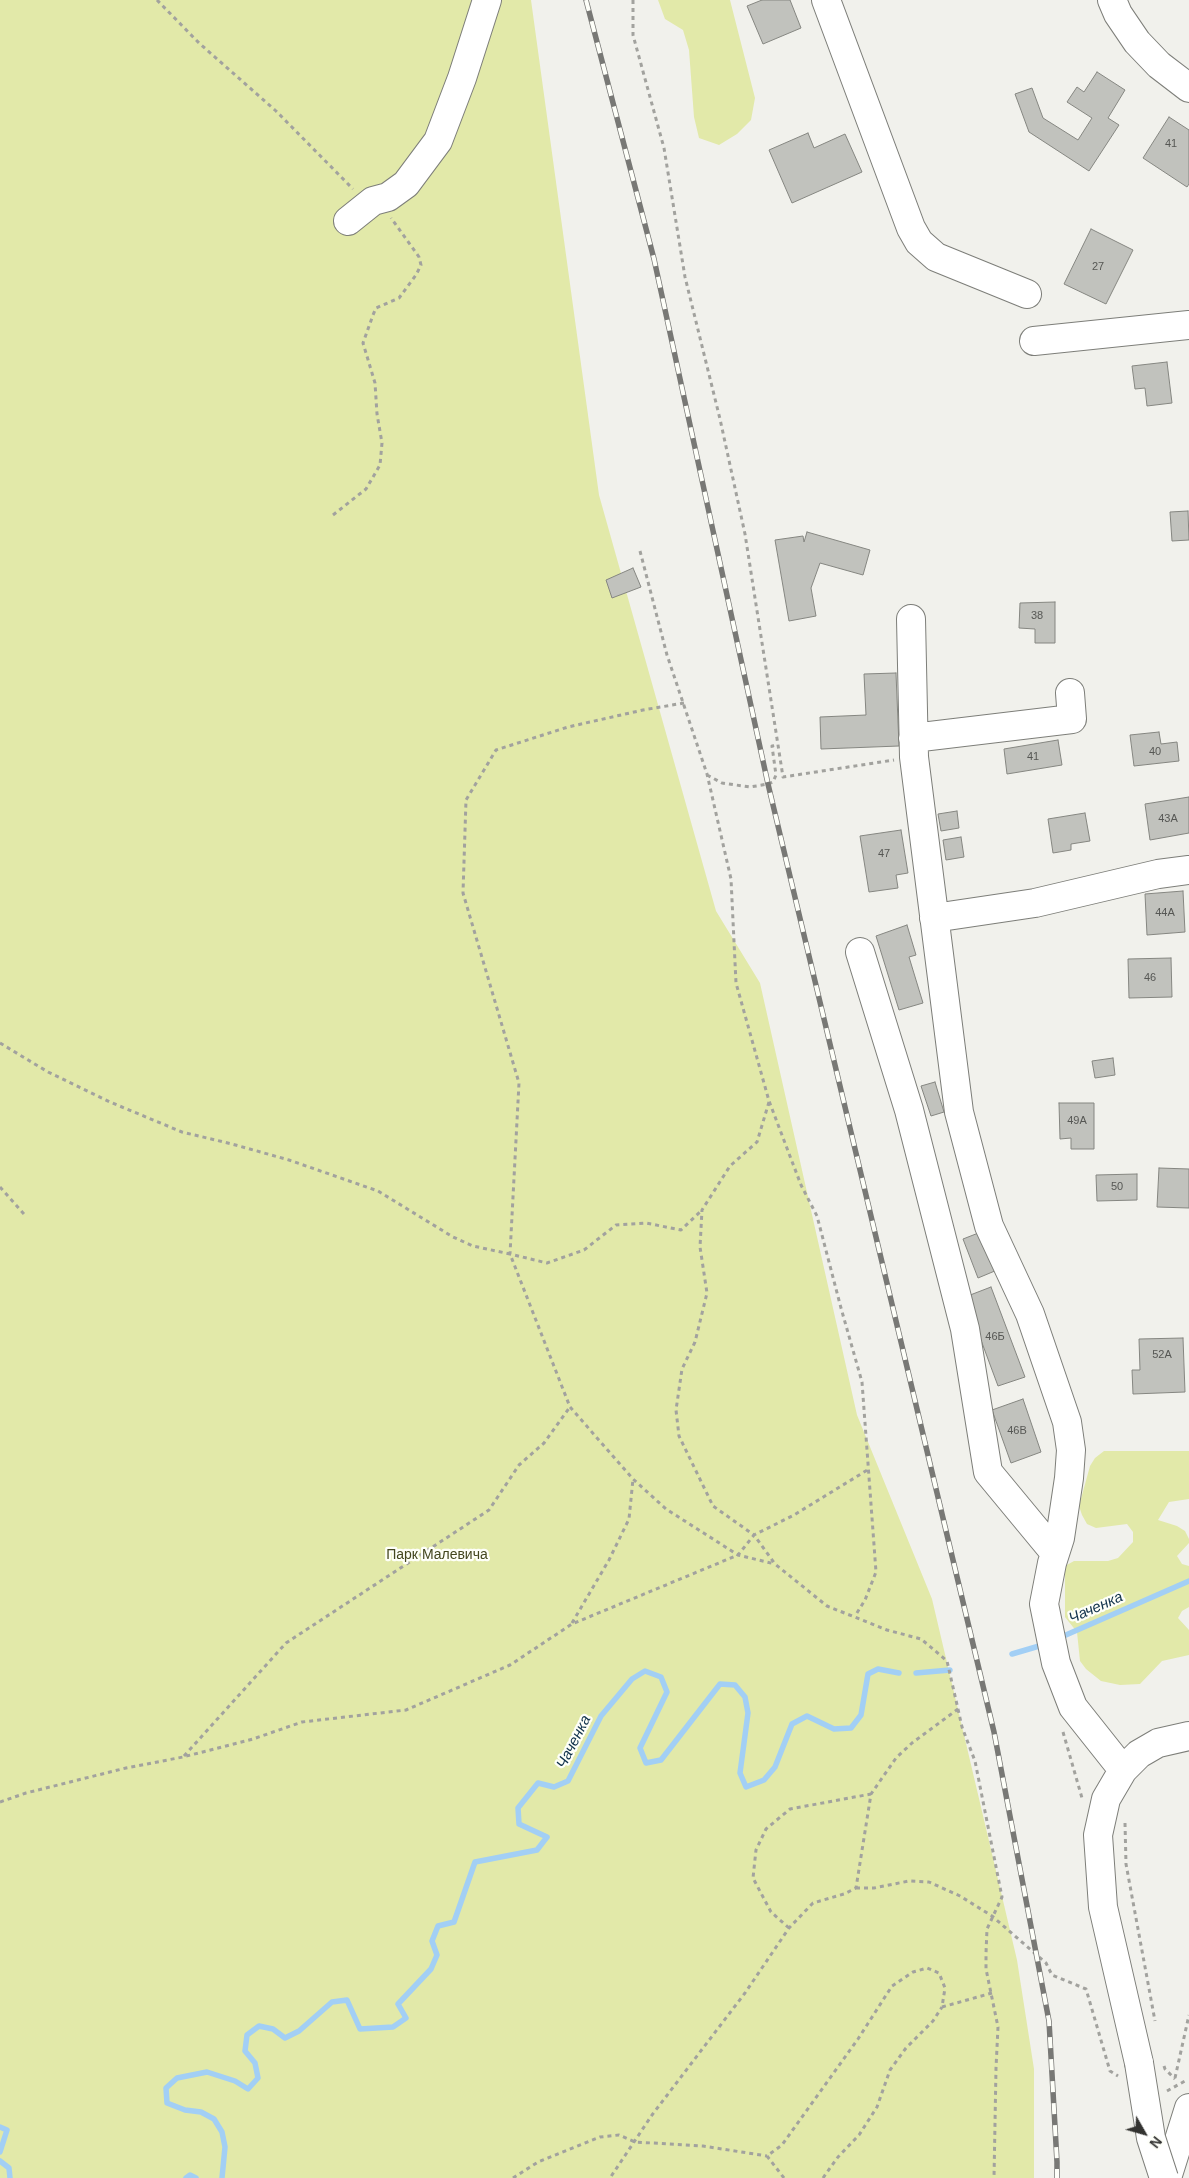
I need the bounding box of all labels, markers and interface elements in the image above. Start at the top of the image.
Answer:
house number: 41 [1165,137,1177,151]
house number: 27 [1092,260,1104,274]
house number: 38 [1031,609,1043,623]
house number: 40 [1149,745,1161,759]
house number: 41 [1027,750,1039,764]
house number: 43А [1158,812,1178,826]
house number: 47 [878,847,890,861]
house number: 44А [1155,906,1175,920]
house number: 46 [1144,971,1156,985]
house number: 49А [1067,1114,1087,1128]
house number: 50 [1111,1180,1123,1194]
house number: 46Б [985,1330,1005,1344]
house number: 52А [1152,1348,1172,1362]
house number: 46В [1007,1424,1027,1438]
park label: Парк Малевича [386,1547,488,1563]
water label: Чаченка [1066,1588,1126,1628]
water label: Чаченка [553,1712,595,1772]
north arrow [1119,2108,1169,2158]
text: N [1146,2133,1165,2151]

